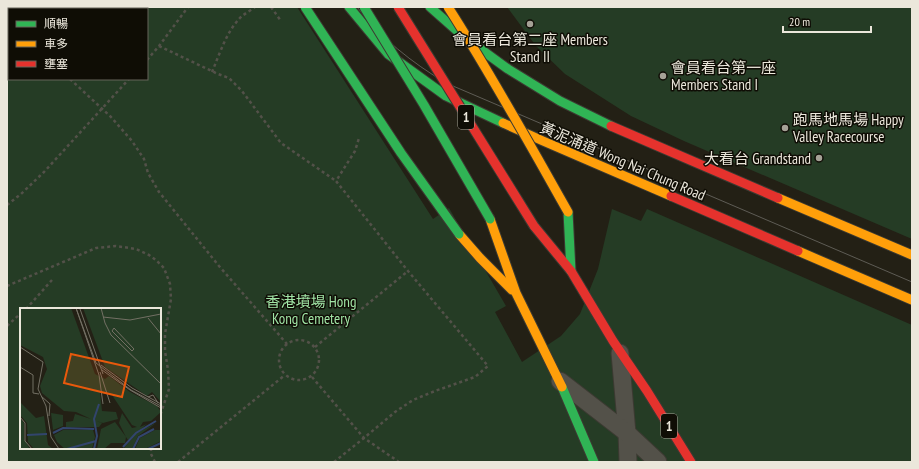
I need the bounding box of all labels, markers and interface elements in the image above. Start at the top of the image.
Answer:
legend [8,8,148,80]
scale bar [783,8,871,34]
text: 20 m [789,14,810,29]
text: 順暢 [44,16,68,31]
marker: 會員看台第二座 Members Stand II [525,19,535,29]
place label: 會員看台第二座 Members Stand II [452,30,608,66]
text: 車多 [44,36,68,51]
text: 壅塞 [44,56,68,71]
place label: 會員看台第一座 Members Stand I [671,58,776,94]
marker: 會員看台第一座 Members Stand I [658,71,668,81]
road number: 1 [458,105,474,129]
place label: 跑馬地馬場 Happy Valley Racecourse [792,110,904,146]
street label: 黃泥涌道 Wong Nai Chung Road [537,118,709,204]
marker: 跑馬地馬場 Happy Valley Racecourse [780,123,790,133]
place label: 大看台 Grandstand [704,149,811,168]
marker: 大看台 Grandstand [814,153,824,163]
park label: 香港墳場 Hong Kong Cemetery [266,292,356,328]
inset map [20,308,161,449]
road number: 1 [661,414,677,438]

